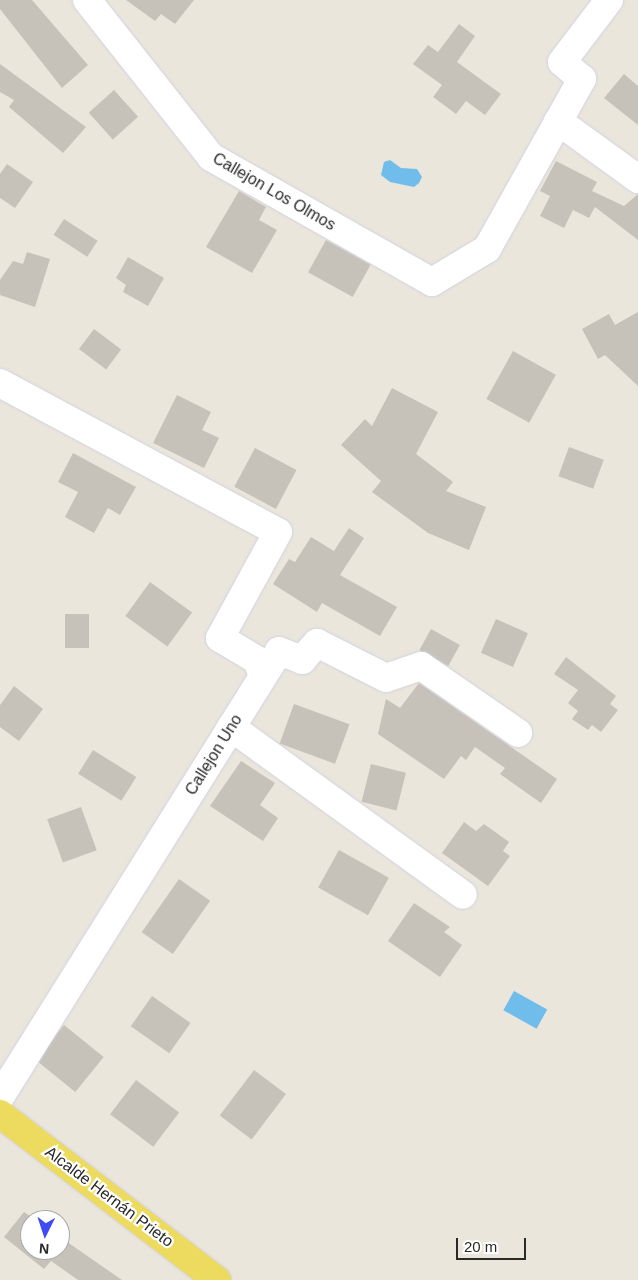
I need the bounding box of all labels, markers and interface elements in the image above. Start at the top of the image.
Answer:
street label: Callejon Los Olmos [209,149,339,235]
street label: Callejon Uno [182,711,246,799]
street label: Alcalde Hernán Prieto [41,1142,177,1252]
north arrow [20,1210,70,1260]
scale bar [458,1228,528,1260]
text: 20 m [464,1238,497,1255]
text: N [38,1241,50,1257]

